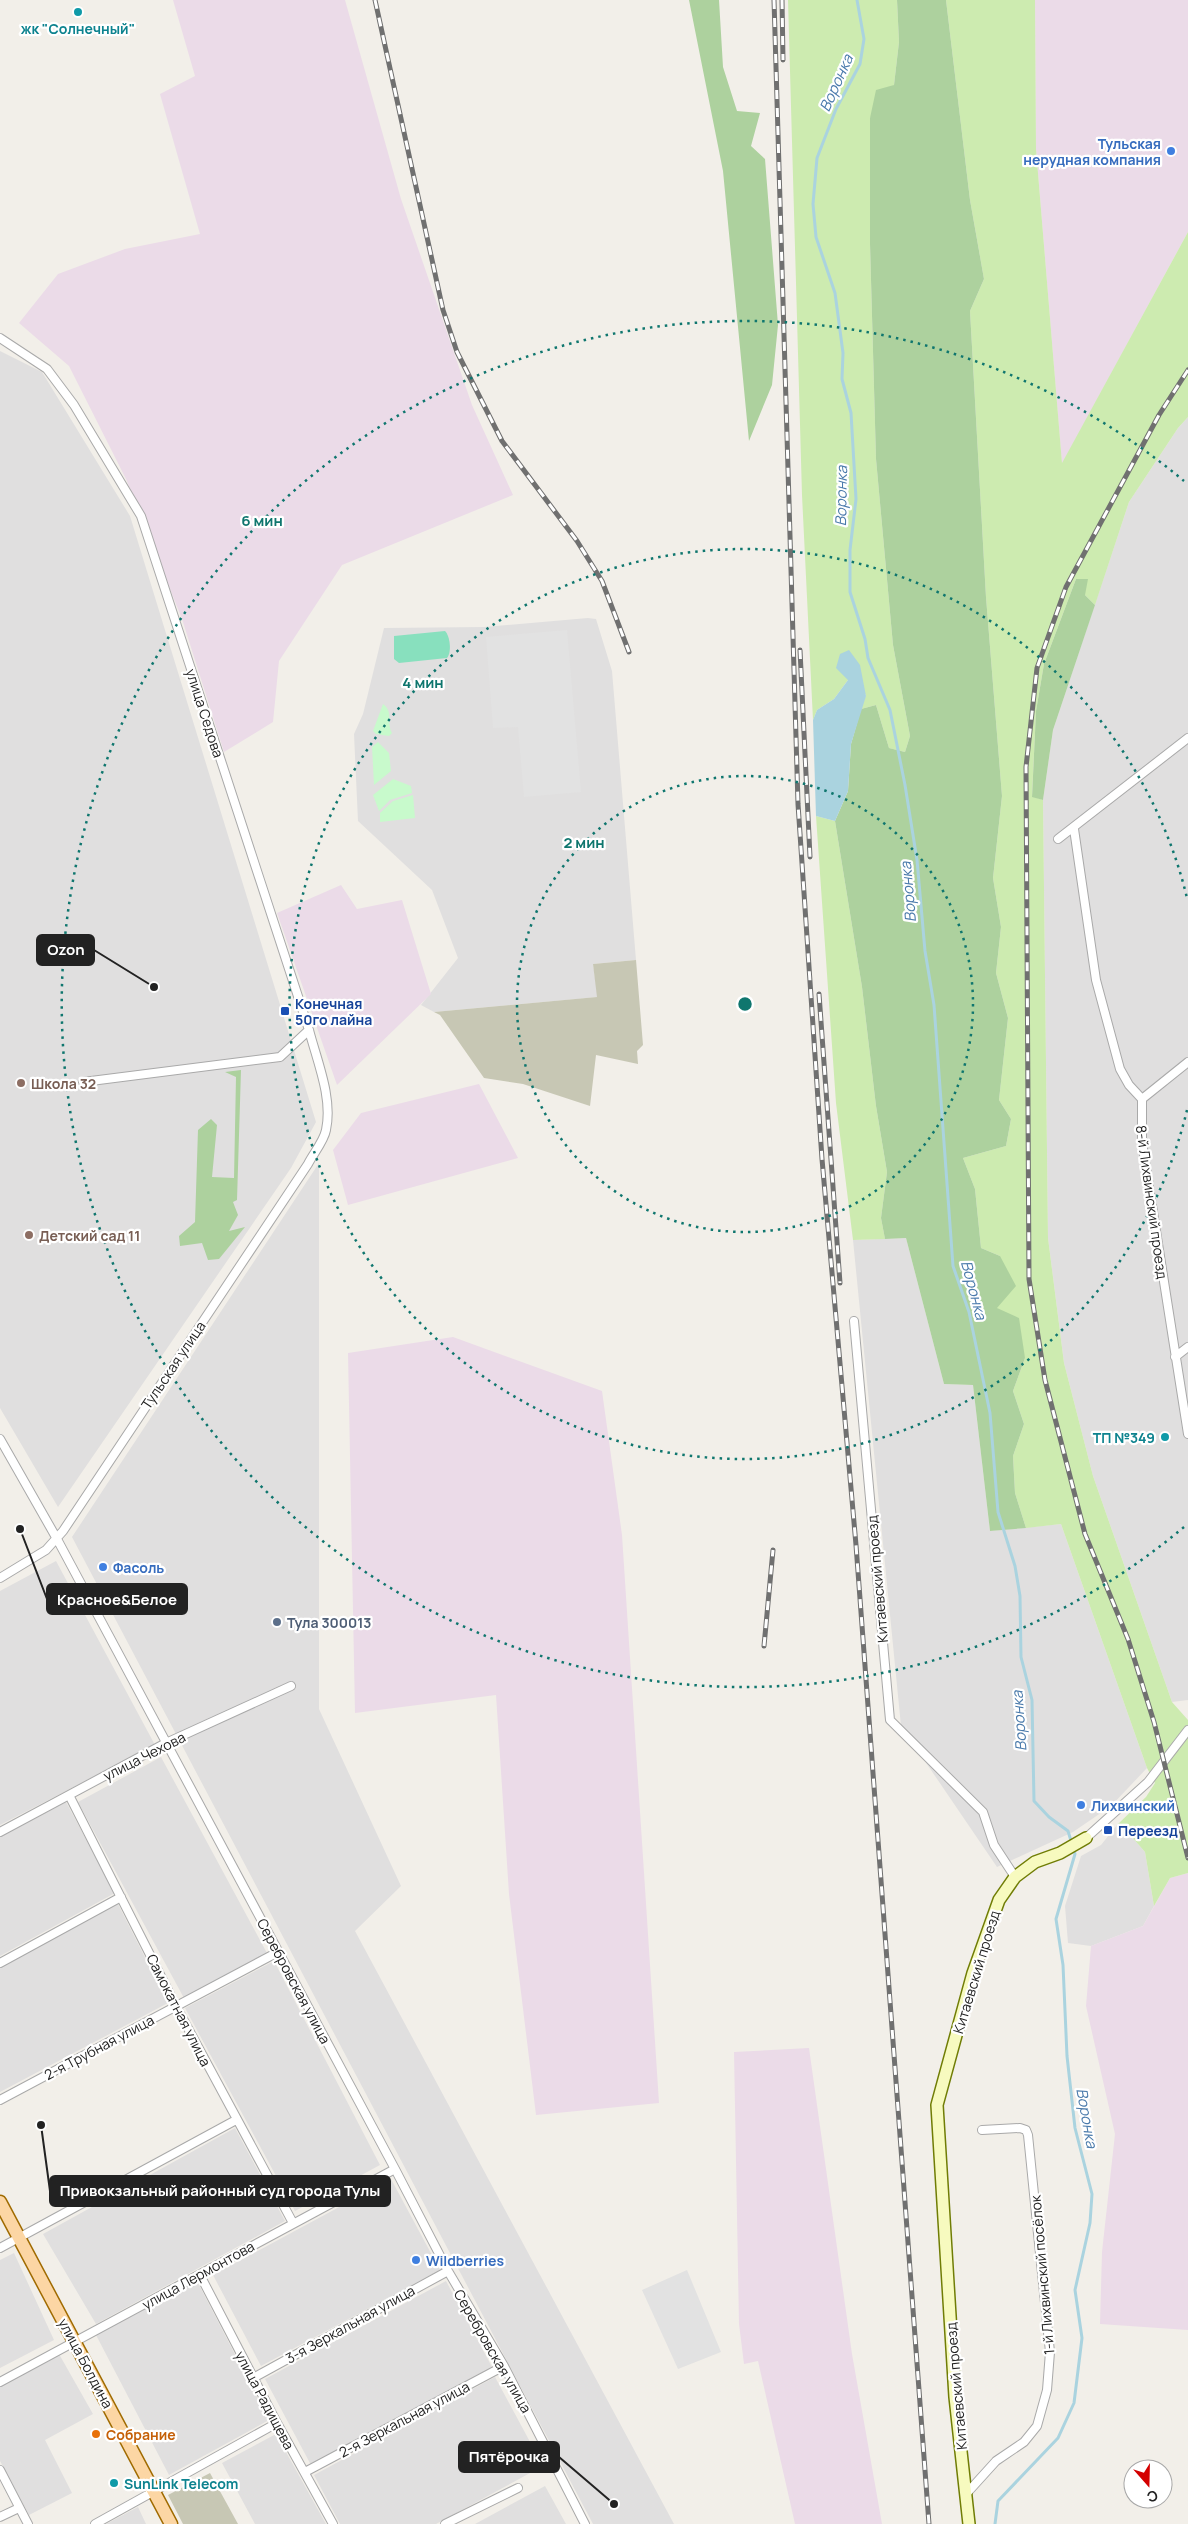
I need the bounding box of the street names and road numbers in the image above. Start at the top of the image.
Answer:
street label: улица Седова [182,666,228,760]
street label: 8-й Лихвинский проезд [1132,1124,1172,1280]
street label: Тульская улица [136,1317,210,1413]
street label: Китаевский проезд [862,1514,892,1644]
street label: улица Чехова [100,1727,188,1785]
street label: Китаевский проезд [948,1908,1004,2036]
street label: Серебровская улица [253,1915,335,2047]
street label: Самокатная улица [142,1951,216,2069]
street label: 2-я Трубная улица [41,2010,157,2084]
street label: 1-й Лихвинский посёлок [1025,2193,1058,2355]
street label: улица Лермонтова [139,2236,257,2314]
street label: 3-я Зеркальная улица [282,2281,418,2367]
street label: Серебровская улица [450,2286,536,2416]
street label: улица Болдина [54,2315,118,2411]
street label: Китаевский проезд [941,2321,971,2451]
street label: улица Радищева [231,2347,299,2453]
street label: 2-я Зеркальная улица [335,2376,473,2462]

